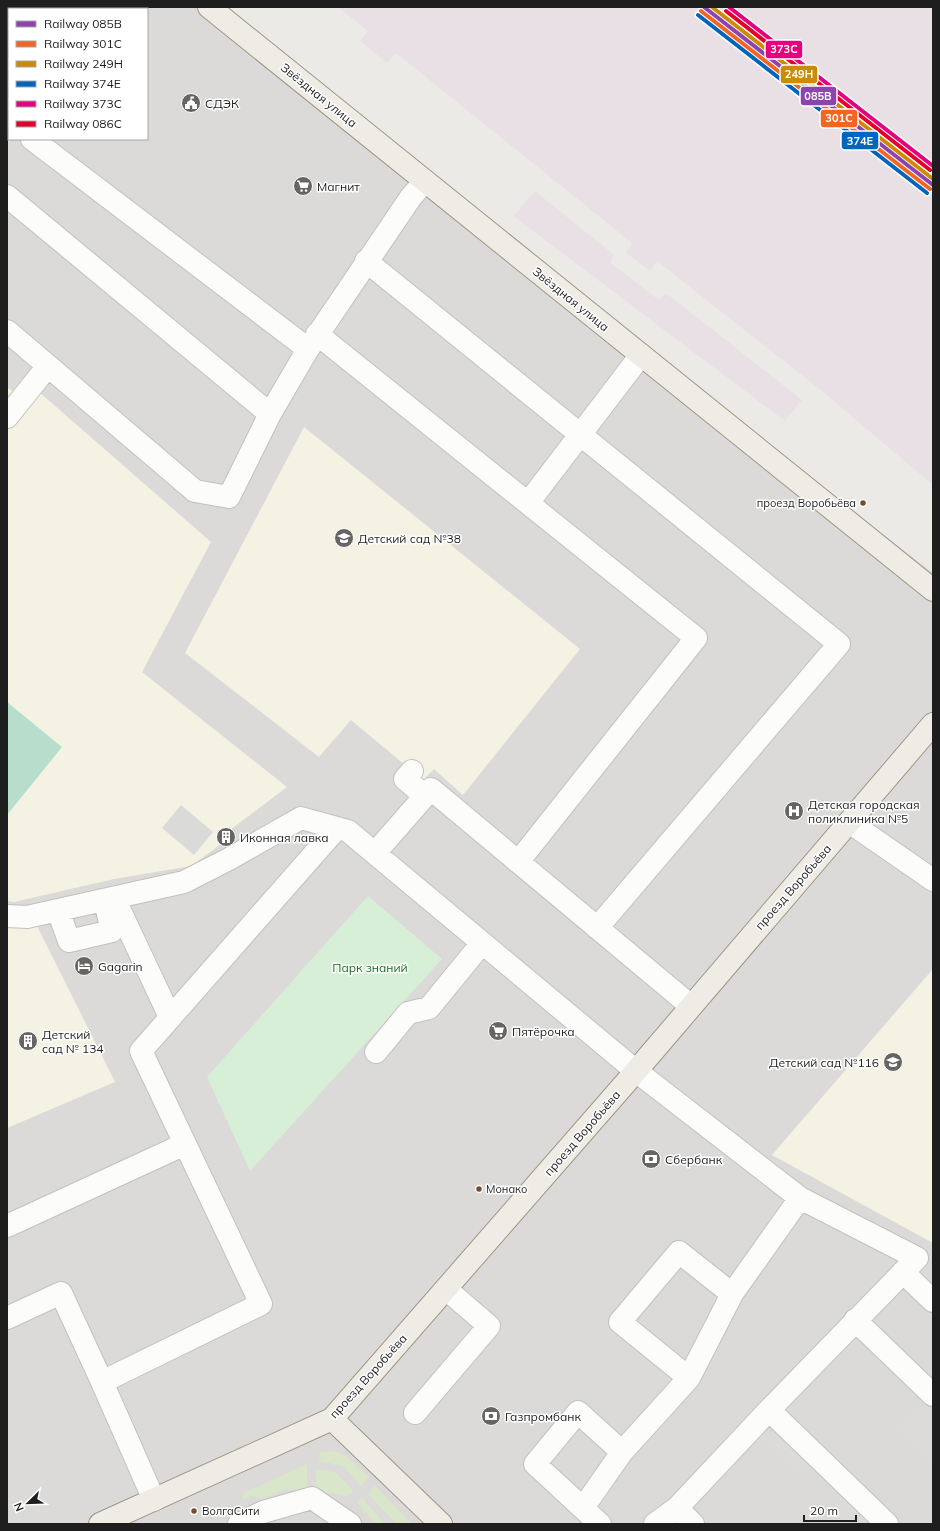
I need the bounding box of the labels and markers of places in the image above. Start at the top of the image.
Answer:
public building icon: СДЭК [180,92,202,114]
place label: СДЭК [205,96,239,111]
supermarket icon: Магнит [292,175,314,197]
place label: Магнит [317,179,360,194]
place label: проезд Воробьёва [757,496,856,510]
marker: проезд Воробьёва [858,498,868,508]
school or university icon: Детский сад №38 [333,527,355,549]
place label: Детский сад №38 [358,531,461,546]
place label: Детская городская поликлиника №5 [808,797,920,826]
hospital icon: Детская городская поликлиника №5 [783,800,805,822]
building icon: Иконная лавка [215,826,237,848]
place label: Иконная лавка [240,830,329,845]
hotel icon: Gagarin [73,955,95,977]
place label: Gagarin [98,959,143,974]
supermarket icon: Пятёрочка [487,1020,509,1042]
place label: Пятёрочка [512,1024,575,1039]
place label: Детский сад № 134 [42,1027,104,1056]
building icon: Детский сад № 134 [17,1030,39,1052]
school or university icon: Детский сад №116 [882,1051,904,1073]
place label: Детский сад №116 [769,1055,879,1070]
bank icon: Сбербанк [640,1148,662,1170]
place label: Сбербанк [665,1152,723,1167]
place label: Монако [486,1182,527,1196]
marker: Монако [474,1184,484,1194]
bank icon: Газпромбанк [480,1405,502,1427]
place label: Газпромбанк [505,1409,581,1424]
place label: ВолгаСити [202,1504,259,1518]
marker: ВолгаСити [189,1506,199,1516]

